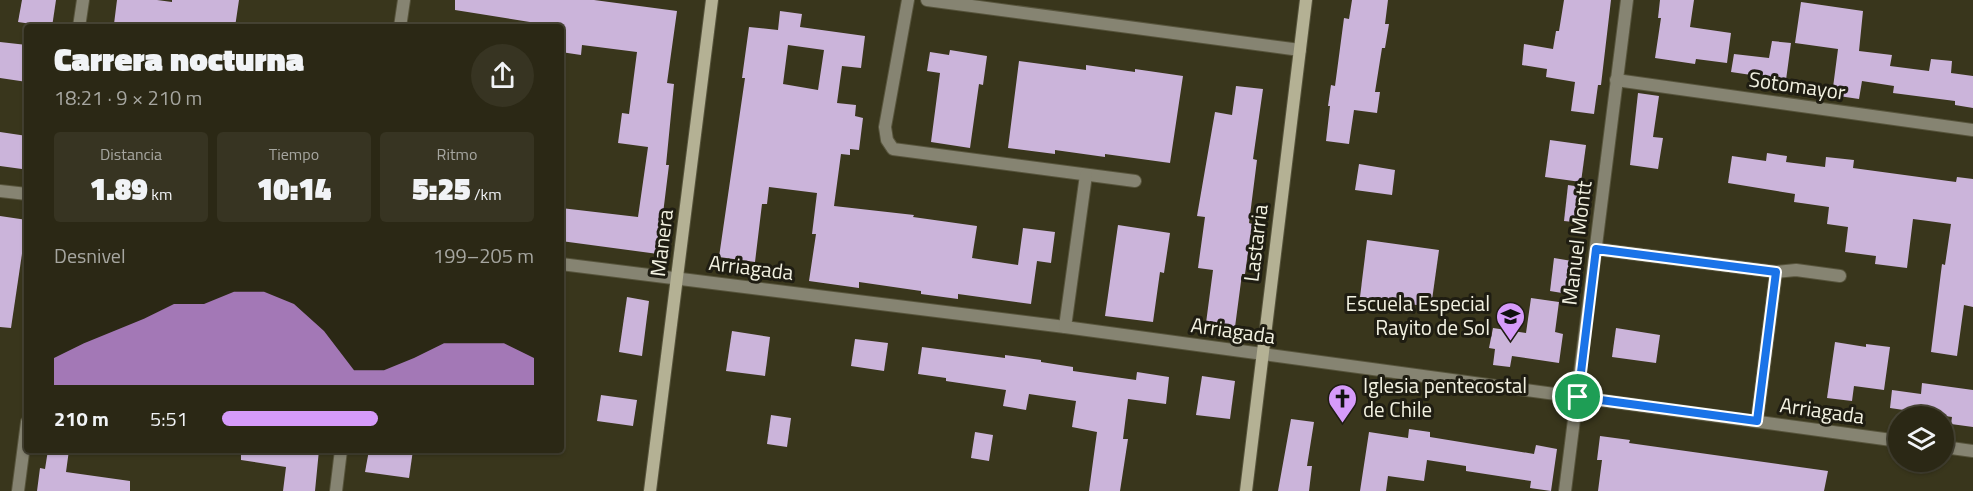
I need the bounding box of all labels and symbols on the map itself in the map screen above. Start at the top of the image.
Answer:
street label: Sotomayor [1747,62,1847,108]
street label: Manuel Montt [1552,178,1600,307]
street label: Lastarria [1234,202,1276,283]
street label: Manera [641,207,681,278]
street label: Arriagada [707,246,796,288]
place label: Escuela Especial Rayito de Sol [1346,287,1490,343]
school or university icon: Escuela Especial Rayito de Sol [1495,300,1527,342]
street label: Arriagada [1189,308,1278,352]
place label: Iglesia pentecostal de Chile [1363,369,1527,425]
pin [1552,371,1603,422]
church icon: Iglesia pentecostal de Chile [1326,382,1358,424]
street label: Arriagada [1778,388,1867,432]

